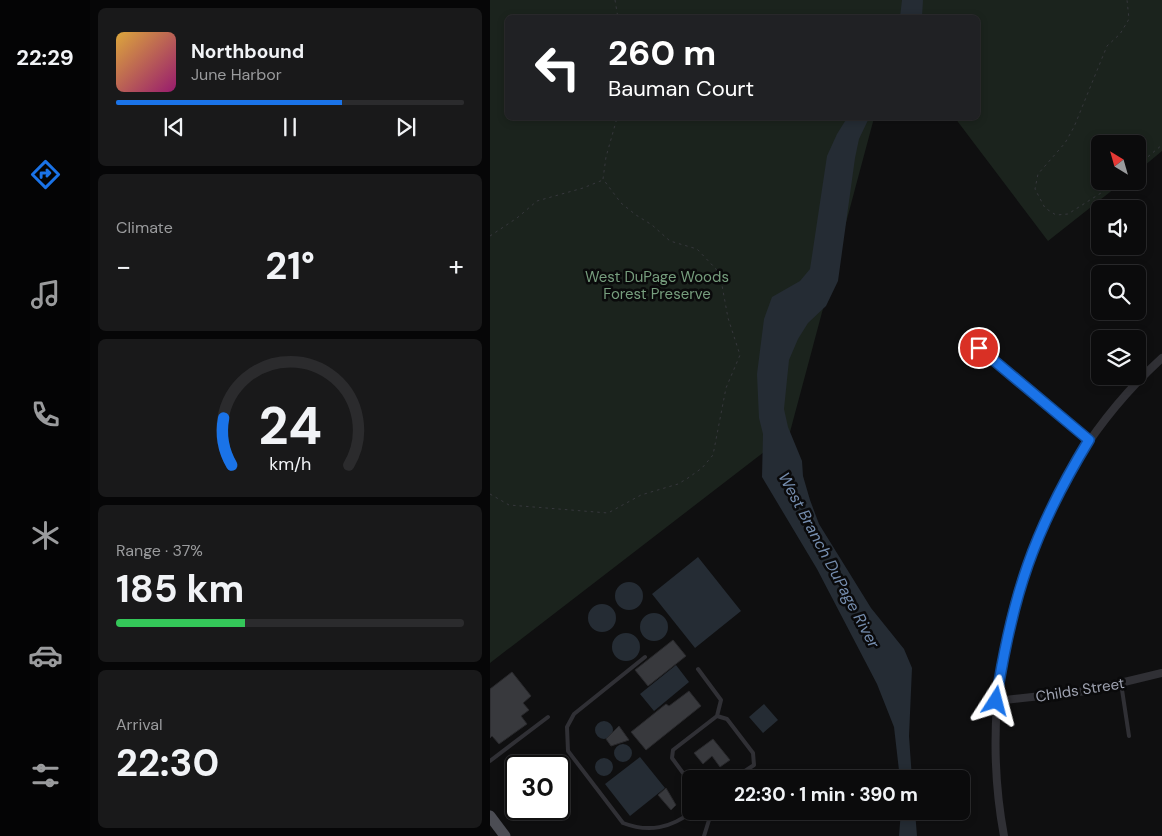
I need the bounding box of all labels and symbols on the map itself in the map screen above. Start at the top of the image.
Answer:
north arrow [1091,135,1146,190]
park label: West DuPage Woods Forest Preserve [585,267,729,304]
pin [958,327,1000,369]
water label: West Branch DuPage River [774,468,885,653]
street label: Childs Street [1034,673,1126,707]
position arrow [969,674,1021,726]
speed limit sign: 30 [505,755,570,820]

